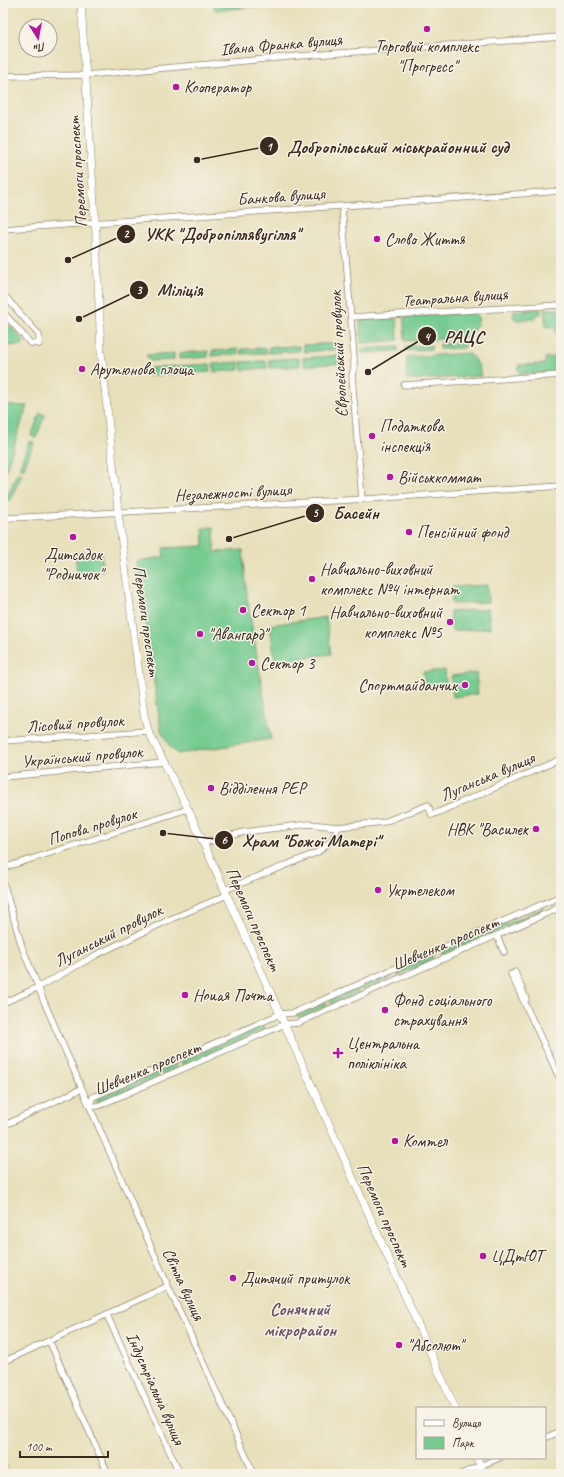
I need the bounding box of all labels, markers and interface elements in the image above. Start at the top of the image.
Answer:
north arrow [18,18,58,58]
marker: Торговий комплекс "Прогресс" [422,24,432,34]
street label: Івана Франка вулиця [219,29,344,60]
place label: Торговий комплекс "Прогресс" [375,36,480,77]
text: Пн [32,40,47,56]
place label: Кооператор [184,77,253,98]
marker: Кооператор [171,82,181,92]
street label: Перемоги проспект [63,115,92,228]
callout: Добропільський міськрайонний суд [259,131,517,161]
text: Добропільський міськрайонний суд [287,136,510,158]
text: 1 [266,139,273,155]
street label: Банкова вулиця [237,183,327,210]
callout: УКК "Добропіллявугілля" [116,219,308,249]
text: УКК "Добропіллявугілля" [144,223,303,245]
text: 2 [123,226,130,242]
place label: Слово Життя [385,229,465,250]
marker: Слово Життя [372,234,382,244]
callout: Міліція [129,275,211,305]
text: Міліція [157,279,204,301]
text: 3 [136,282,143,298]
street label: Театральна вулиця [402,283,509,312]
street label: Європейський провулок [325,288,352,418]
callout: РАЦС [417,321,492,351]
text: РАЦС [444,326,486,348]
text: 4 [424,329,431,345]
place label: Арутюнова площа [90,359,195,380]
marker: Арутюнова площа [77,364,87,374]
place label: Податкова інспекція [380,416,445,457]
marker: Податкова інспекція [367,431,377,441]
place label: Військкоммат [398,467,482,488]
marker: Військкоммат [385,472,395,482]
street label: Незалежності вулиця [174,479,293,507]
callout: Басейн [305,498,387,528]
text: Басейн [333,502,380,524]
text: 5 [312,505,319,521]
place label: Пенсійний фонд [417,522,511,543]
marker: Пенсійний фонд [404,527,414,537]
marker: Дитсадок "Родничок" [68,532,78,542]
place label: Дитсадок "Родничок" [43,544,107,585]
place label: Навчально-виховний комплекс №4 інтернат [320,559,461,600]
street label: Перемоги проспект [128,564,165,678]
marker: Навчально-виховний комплекс №4 інтернат [307,574,317,584]
place label: Сектор 1 [251,600,307,621]
place label: Навчально-виховний комплекс №5 [330,602,443,643]
marker: Сектор 1 [238,605,248,615]
marker: Навчально-виховний комплекс №5 [445,617,455,627]
place label: "Авангард" [208,624,271,645]
marker: "Авангард" [195,629,205,639]
place label: Сектор 3 [260,653,316,674]
marker: Сектор 3 [247,658,257,668]
place label: Спортмайданчик [358,675,459,696]
marker: Спортмайданчик [460,680,470,690]
street label: Лісовий провулок [26,710,126,737]
street label: Український провулок [21,741,145,772]
street label: Луганська вулиця [437,747,539,806]
place label: Відділення РЕР [219,778,308,799]
marker: Відділення РЕР [206,783,216,793]
street label: Попова провулок [45,803,141,850]
place label: НВК "Василек [447,819,530,840]
marker: НВК "Василек [531,824,541,834]
callout: Храм "Божої Матері" [214,825,388,855]
text: Храм "Божої Матері" [242,830,384,852]
text: 6 [221,832,228,848]
street label: Перемоги проспект [221,864,286,975]
place label: Укртелеком [386,880,455,901]
marker: Укртелеком [373,885,383,895]
street label: Луганський провулок [51,899,167,972]
street label: Шевченка проспект [389,911,503,975]
place label: Ноиая Почта [193,985,274,1006]
marker: Ноиая Почта [180,990,190,1000]
place label: Фонд соціального страхування [393,990,493,1031]
marker: Фонд соціального страхування [380,1005,390,1015]
place label: Центральна поліклініка [347,1033,421,1074]
street label: Шевченка проспект [91,1036,205,1100]
marker: Центральна поліклініка [332,1047,344,1059]
place label: Комтел [403,1131,448,1152]
marker: Комтел [390,1136,400,1146]
street label: Перемоги проспект [352,1160,417,1271]
street label: Світла вулиця [158,1245,210,1324]
place label: ЦДтЮТ [491,1246,547,1267]
marker: ЦДтЮТ [478,1251,488,1261]
place label: Дитячий притулок [241,1268,351,1289]
marker: Дитячий притулок [228,1273,238,1283]
district label: Сонячний мікрорайон [264,1298,337,1341]
street label: Індустріальна вулиця [121,1329,190,1449]
place label: "Абсолют" [407,1335,467,1356]
marker: "Абсолют" [394,1340,404,1350]
legend [416,1407,546,1459]
text: Вулиця [452,1415,481,1431]
scale bar [20,1433,108,1459]
text: Парк [452,1435,475,1451]
text: 100 m [26,1439,53,1455]

